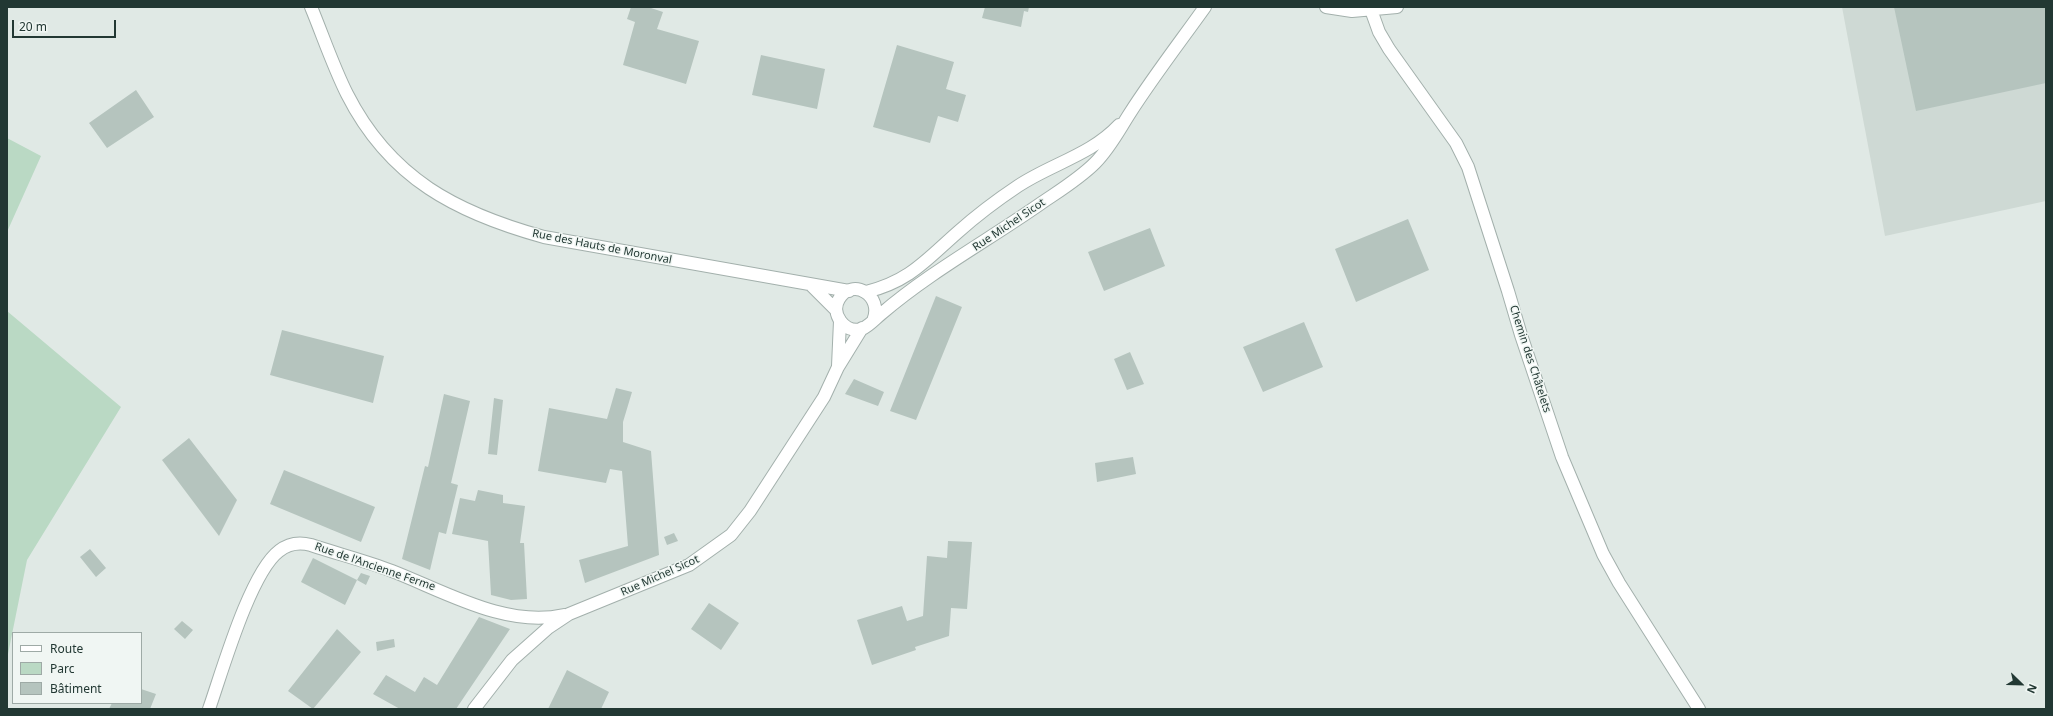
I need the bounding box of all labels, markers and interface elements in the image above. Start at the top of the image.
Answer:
scale bar [14,12,118,38]
text: 20 m [19,18,47,35]
street label: Rue Michel Sicot [970,196,1048,254]
street label: Rue des Hauts de Moronval [531,227,673,267]
street label: Chemin des Châtelets [1506,304,1554,414]
street label: Rue de l'Ancienne Ferme [313,540,437,594]
street label: Rue Michel Sicot [619,553,701,599]
legend [12,632,142,704]
text: Route [50,640,83,657]
text: Parc [50,660,74,677]
north arrow [2001,664,2041,704]
text: Bâtiment [50,680,102,697]
text: N [2024,682,2041,696]

